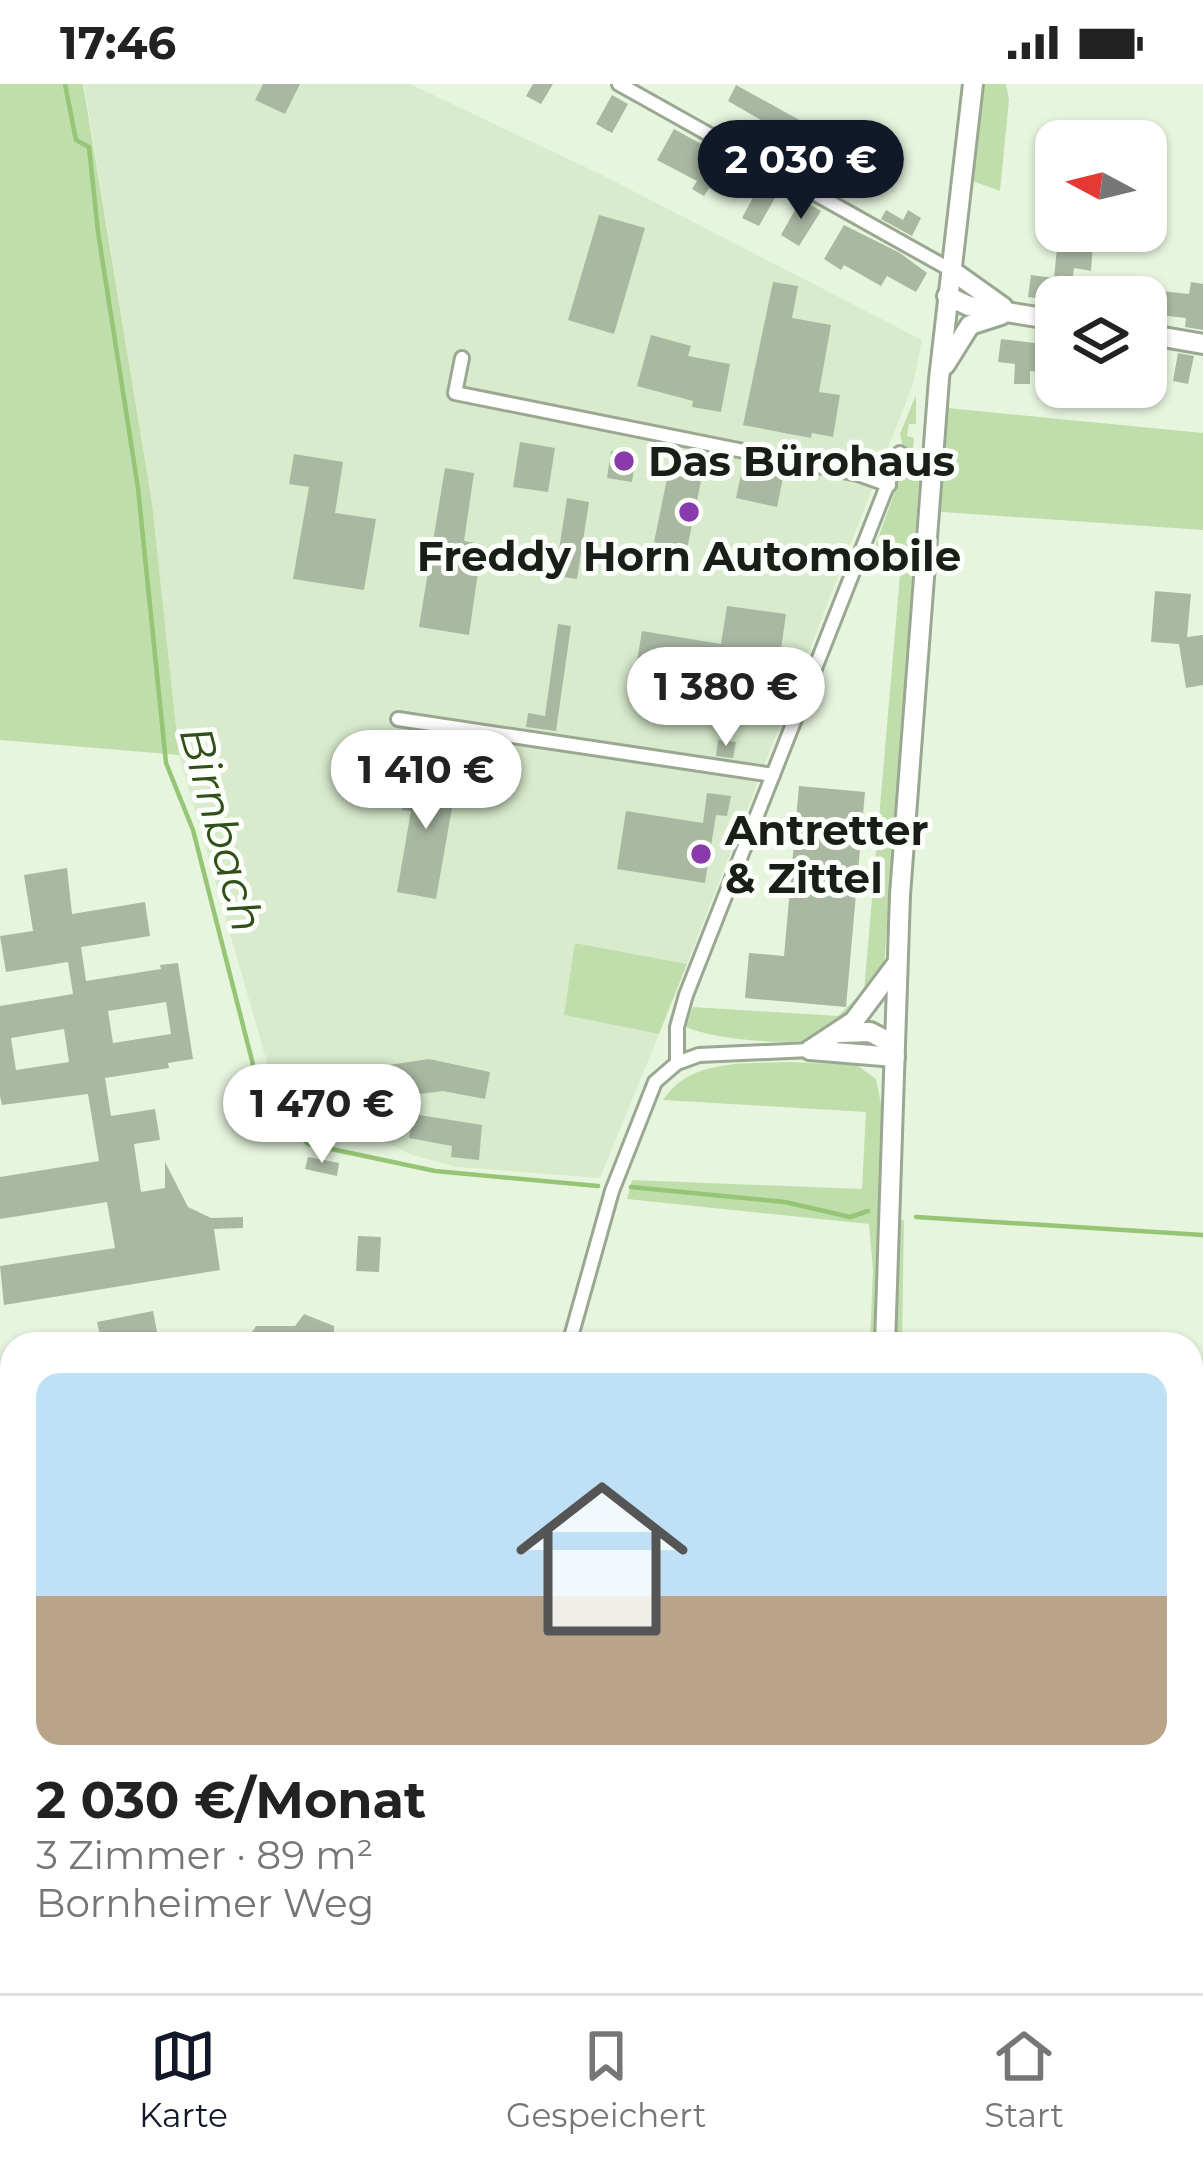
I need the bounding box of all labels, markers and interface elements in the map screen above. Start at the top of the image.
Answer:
text: 17:46 [60,15,176,70]
pin: 2 030 € [690,120,912,222]
north arrow [1035,120,1167,252]
map controls [1035,120,1167,408]
text: 2 030 € [725,135,877,183]
button: layers [1035,276,1167,408]
place label: Das Bürohaus [648,435,955,487]
marker: Das Bürohaus [611,448,637,474]
marker: Freddy Horn Automobile [676,499,702,525]
place label: Freddy Horn Automobile [417,530,961,582]
pin: 1 380 € [615,647,837,749]
text: 1 380 € [654,662,798,710]
water label: Birnbach [169,720,276,938]
pin: 1 410 € [315,730,537,832]
text: 1 410 € [358,745,494,793]
place label: Antretter & Zittel [724,804,929,904]
marker: Antretter & Zittel [688,841,714,867]
pin: 1 470 € [211,1064,433,1166]
text: 1 470 € [250,1079,394,1127]
icon: home [494,1451,710,1667]
text: 2 030 €/Monat [36,1769,426,1831]
text: 3 Zimmer · 89 m² [36,1831,373,1879]
text: Bornheimer Weg [36,1879,374,1927]
tab: Karte [139,2023,228,2135]
tab: Gespeichert [506,2023,706,2135]
tab: Start [984,2023,1064,2135]

